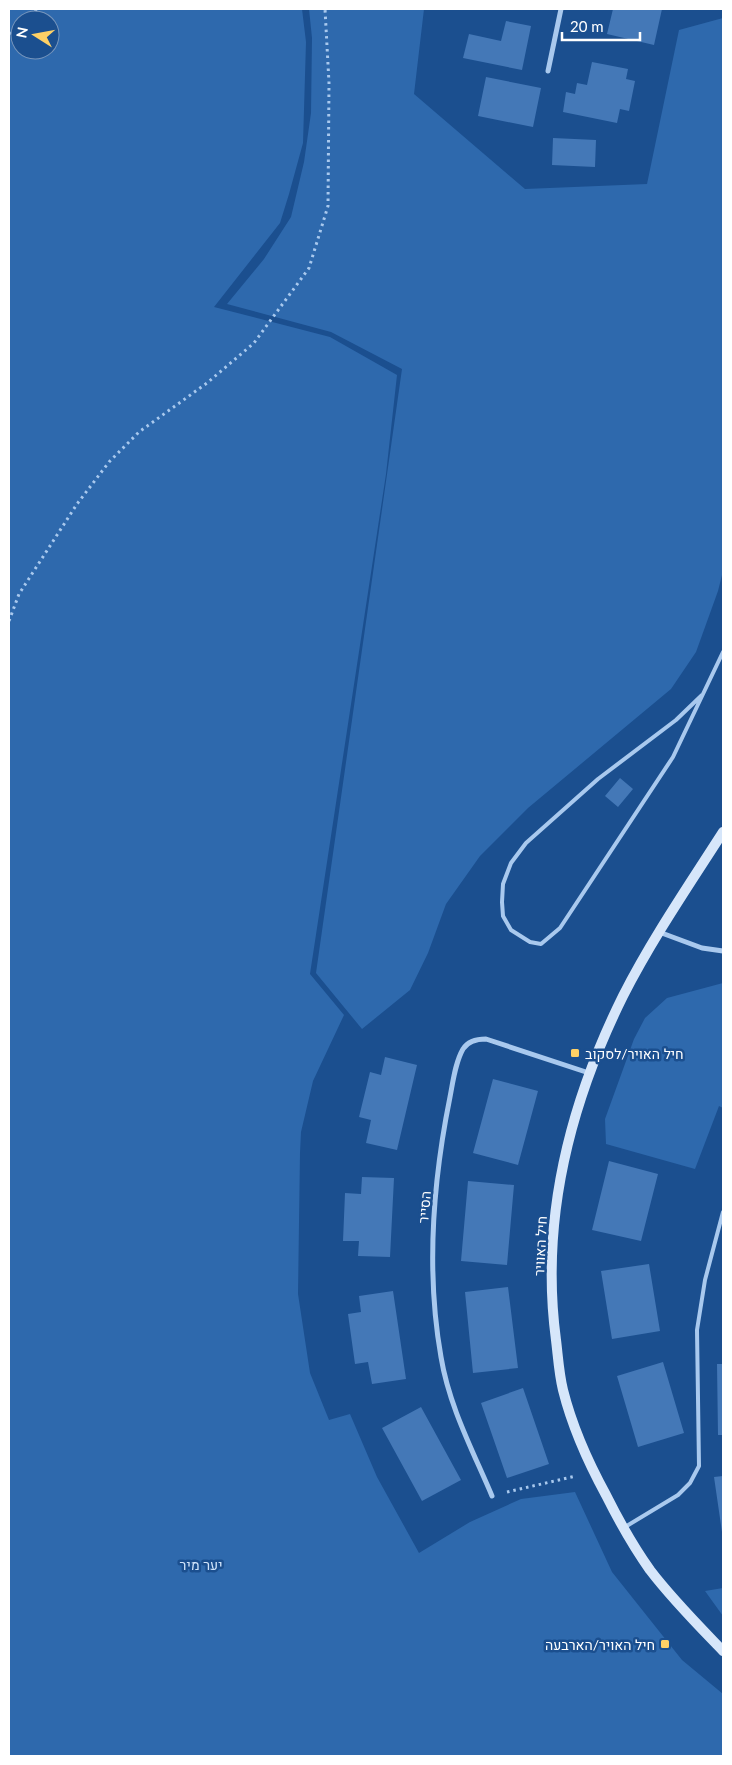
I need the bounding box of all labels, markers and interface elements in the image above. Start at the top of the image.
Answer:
north arrow [10,10,60,60]
scale bar [562,10,640,42]
text: 20 m [570,17,604,35]
text: N [12,26,31,39]
place label: חיל האויר/לסקוב [585,1045,684,1062]
marker: חיל האויר/לסקוב [569,1047,581,1059]
street label: הסייר [414,1190,434,1224]
street label: חיל האוויר [530,1216,550,1276]
park label: יער מיר [180,1556,222,1573]
place label: חיל האויר/הארבעה [545,1636,655,1653]
marker: חיל האויר/הארבעה [659,1638,671,1650]

